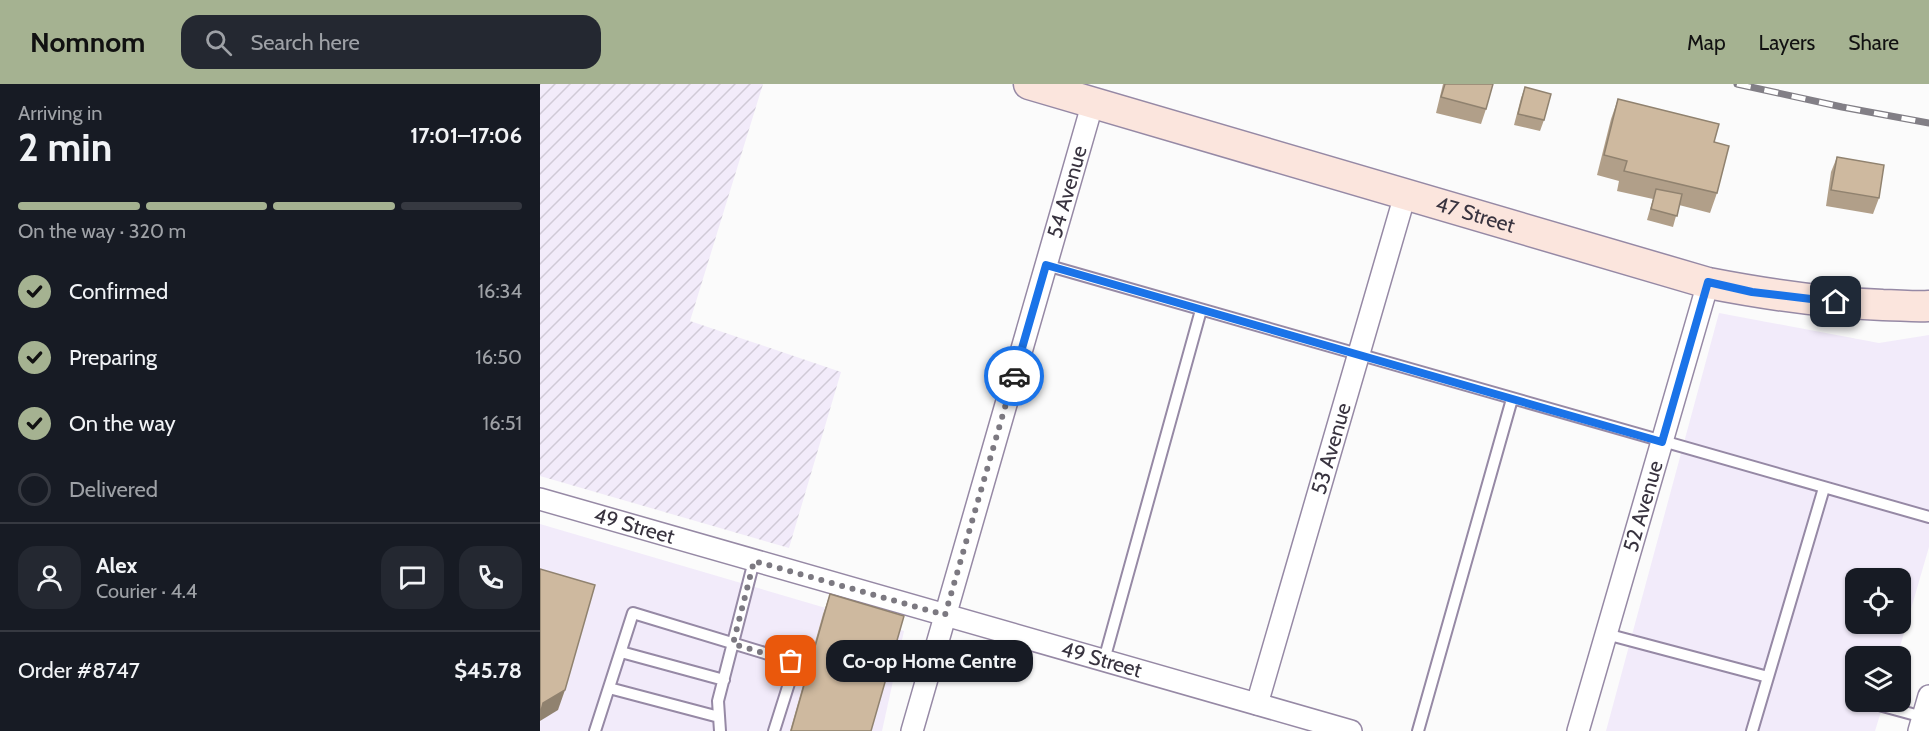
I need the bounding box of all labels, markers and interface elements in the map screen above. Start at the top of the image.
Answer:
search box [181,15,601,69]
text: Nomnom [30,25,145,59]
icon: search [202,26,235,59]
text: Search here [250,29,360,56]
text: Map [1687,30,1726,55]
text: Layers [1759,30,1815,55]
text: Share [1848,30,1899,55]
text: Arriving in [18,101,102,125]
text: 17:01–17:06 [410,122,522,149]
text: 2 min [18,123,112,171]
street label: 54 Avenue [1042,142,1092,241]
street label: 47 Street [1433,191,1518,238]
text: On the way · 320 m [18,219,186,243]
icon: check [18,275,51,308]
pin [1810,276,1861,327]
text: Confirmed [69,278,168,305]
text: 16:34 [478,279,522,303]
icon: home [1819,285,1852,318]
icon: check [18,341,51,374]
text: Preparing [69,344,157,371]
text: 16:50 [475,345,522,369]
courier [984,346,1044,406]
icon: car [998,360,1031,393]
street label: 53 Avenue [1306,400,1356,497]
icon: check [18,407,51,440]
text: On the way [69,410,176,437]
text: 16:51 [483,411,522,435]
street label: 52 Avenue [1618,457,1668,555]
text: Delivered [69,476,158,503]
street label: 49 Street [591,502,678,549]
button: person [18,546,81,609]
button: chat [381,546,444,609]
button: phone [459,546,522,609]
text: Alex [96,552,137,579]
map controls [1845,568,1911,712]
button: locate [1845,568,1911,634]
text: Courier · 4.4 [96,579,197,603]
pin [765,635,816,686]
street label: 49 Street [1058,636,1145,683]
callout: Co-op Home Centre [827,640,1034,682]
icon: bag [774,644,807,677]
button: layers [1845,646,1911,712]
text: Co-op Home Centre [843,649,1016,673]
text: Order #8747 [18,657,140,684]
text: $45.78 [454,657,522,684]

